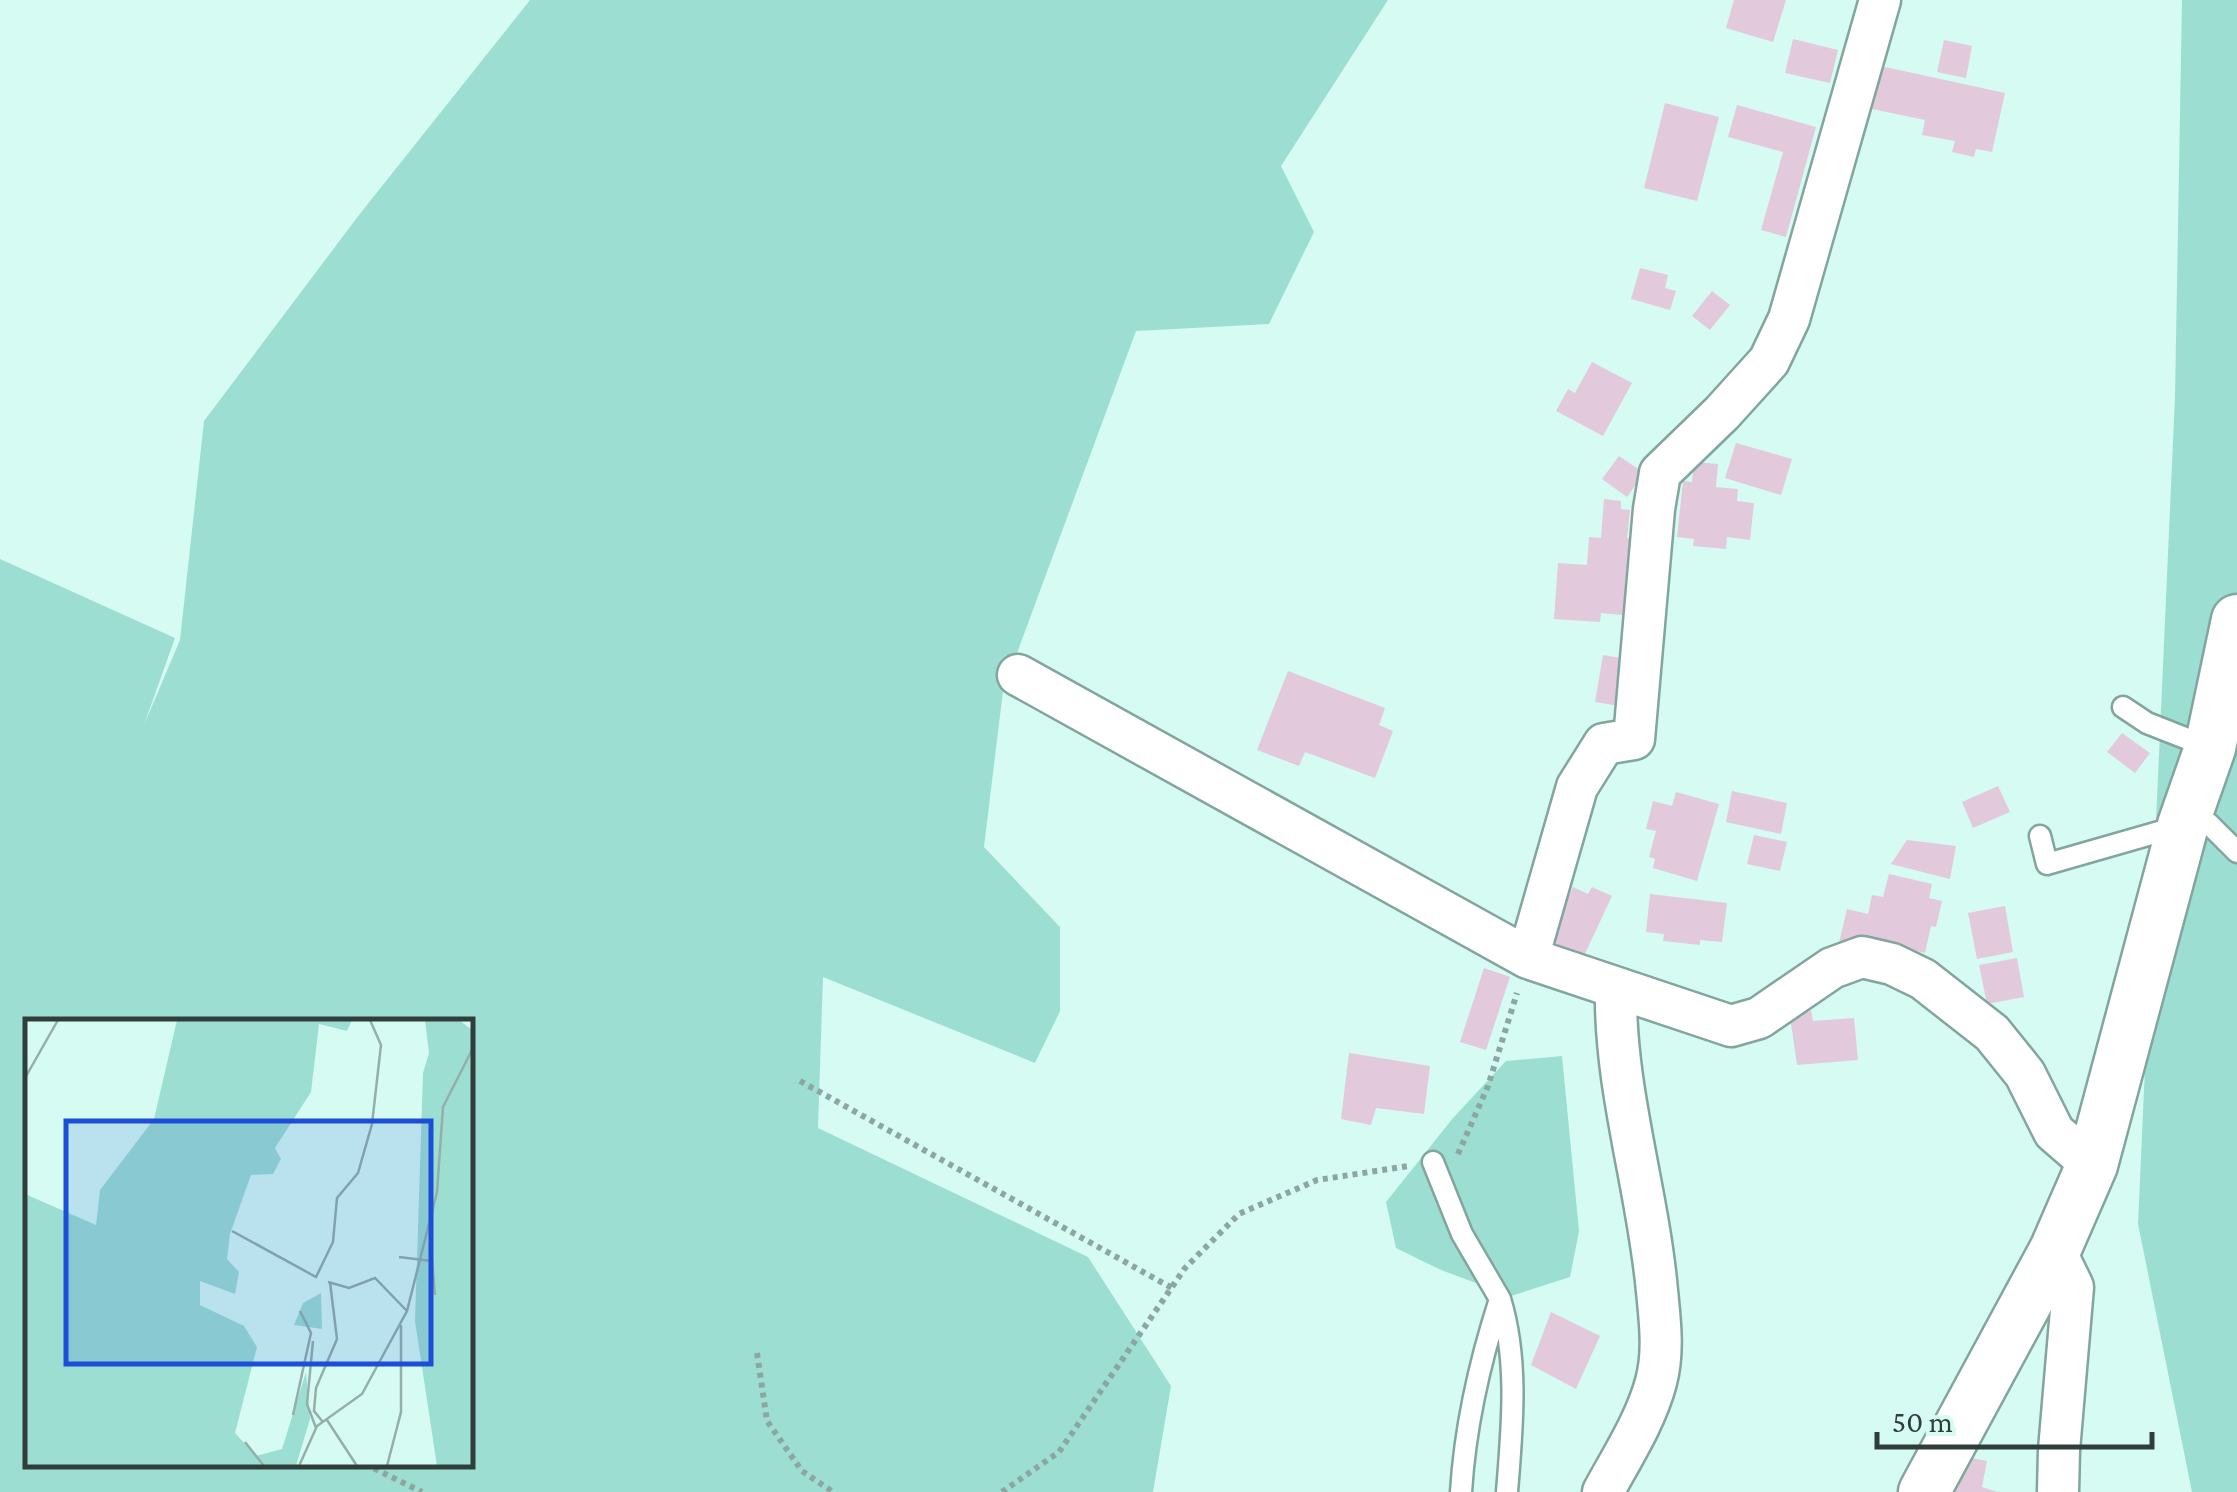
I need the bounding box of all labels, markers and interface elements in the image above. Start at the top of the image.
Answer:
inset map [25,1019,472,1467]
scale bar [1877,1387,2152,1449]
text: 50 m [1892,1405,1953,1438]

